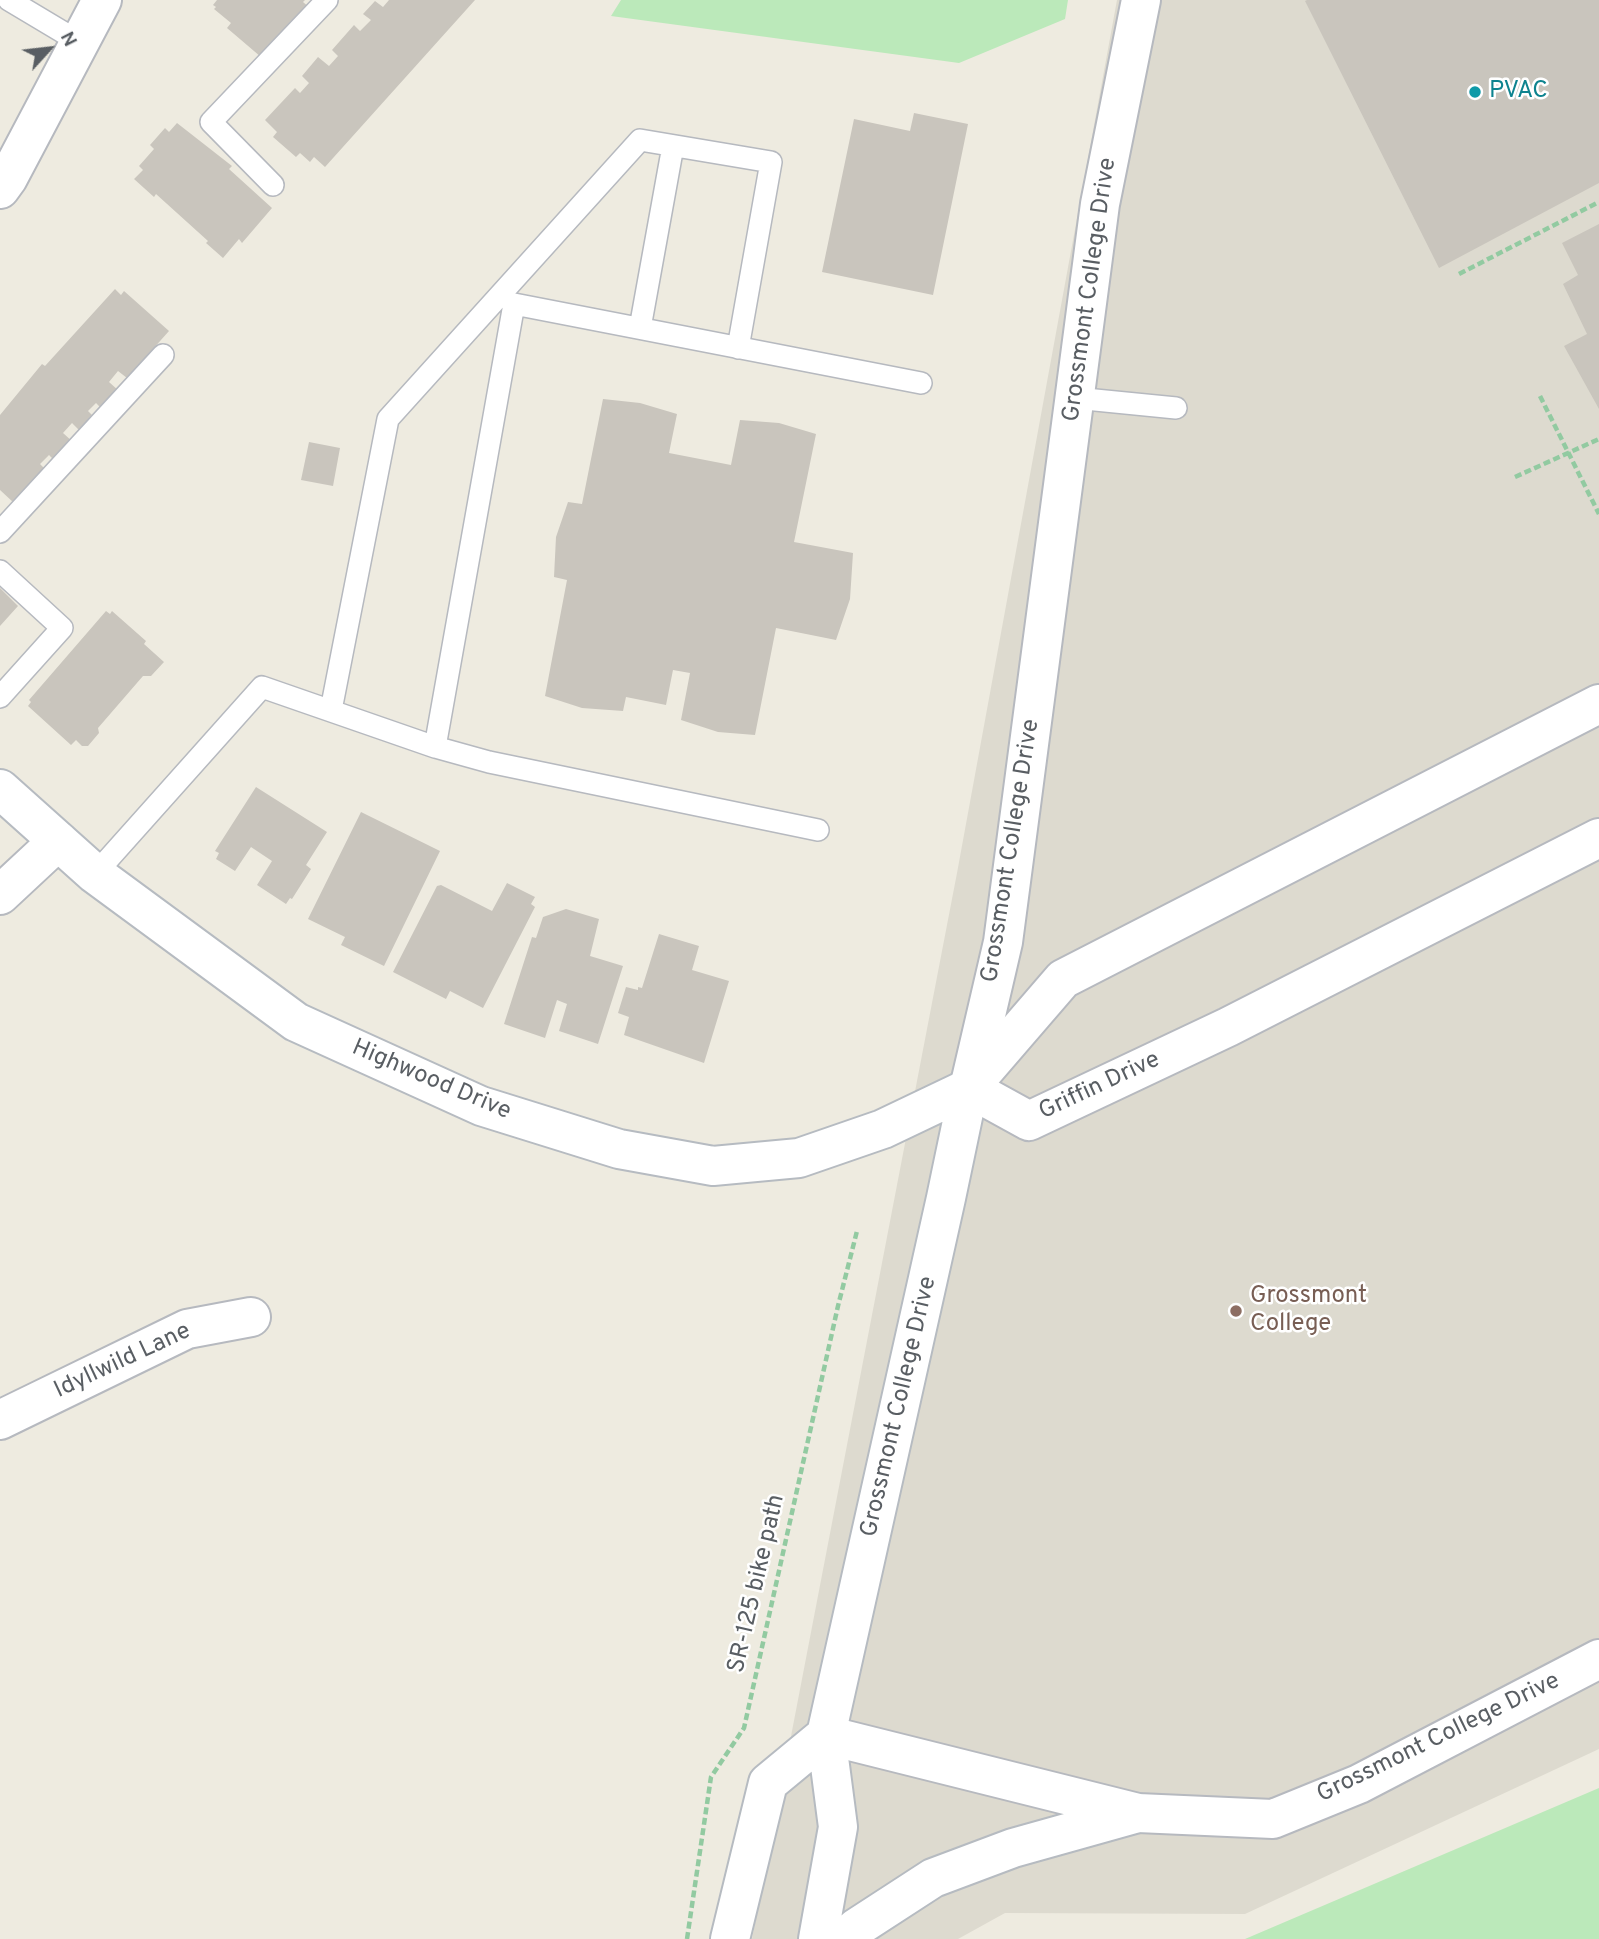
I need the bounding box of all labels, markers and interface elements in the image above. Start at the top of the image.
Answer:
north arrow [14,14,84,84]
text: N [54,28,82,51]
place label: PVAC [1489,78,1548,106]
marker: PVAC [1467,84,1483,100]
street label: Grossmont College Drive [1058,156,1124,424]
street label: Grossmont College Drive [977,717,1047,985]
street label: Highwood Drive [347,1035,515,1127]
street label: Griffin Drive [1035,1046,1165,1128]
street label: Grossmont College Drive [856,1274,944,1540]
place label: Grossmont College [1250,1283,1367,1339]
marker: Grossmont College [1228,1303,1244,1319]
street label: Idyllwild Lane [50,1318,196,1406]
street label: SR-125 bike path [723,1492,793,1676]
street label: Grossmont College Drive [1313,1668,1565,1810]

